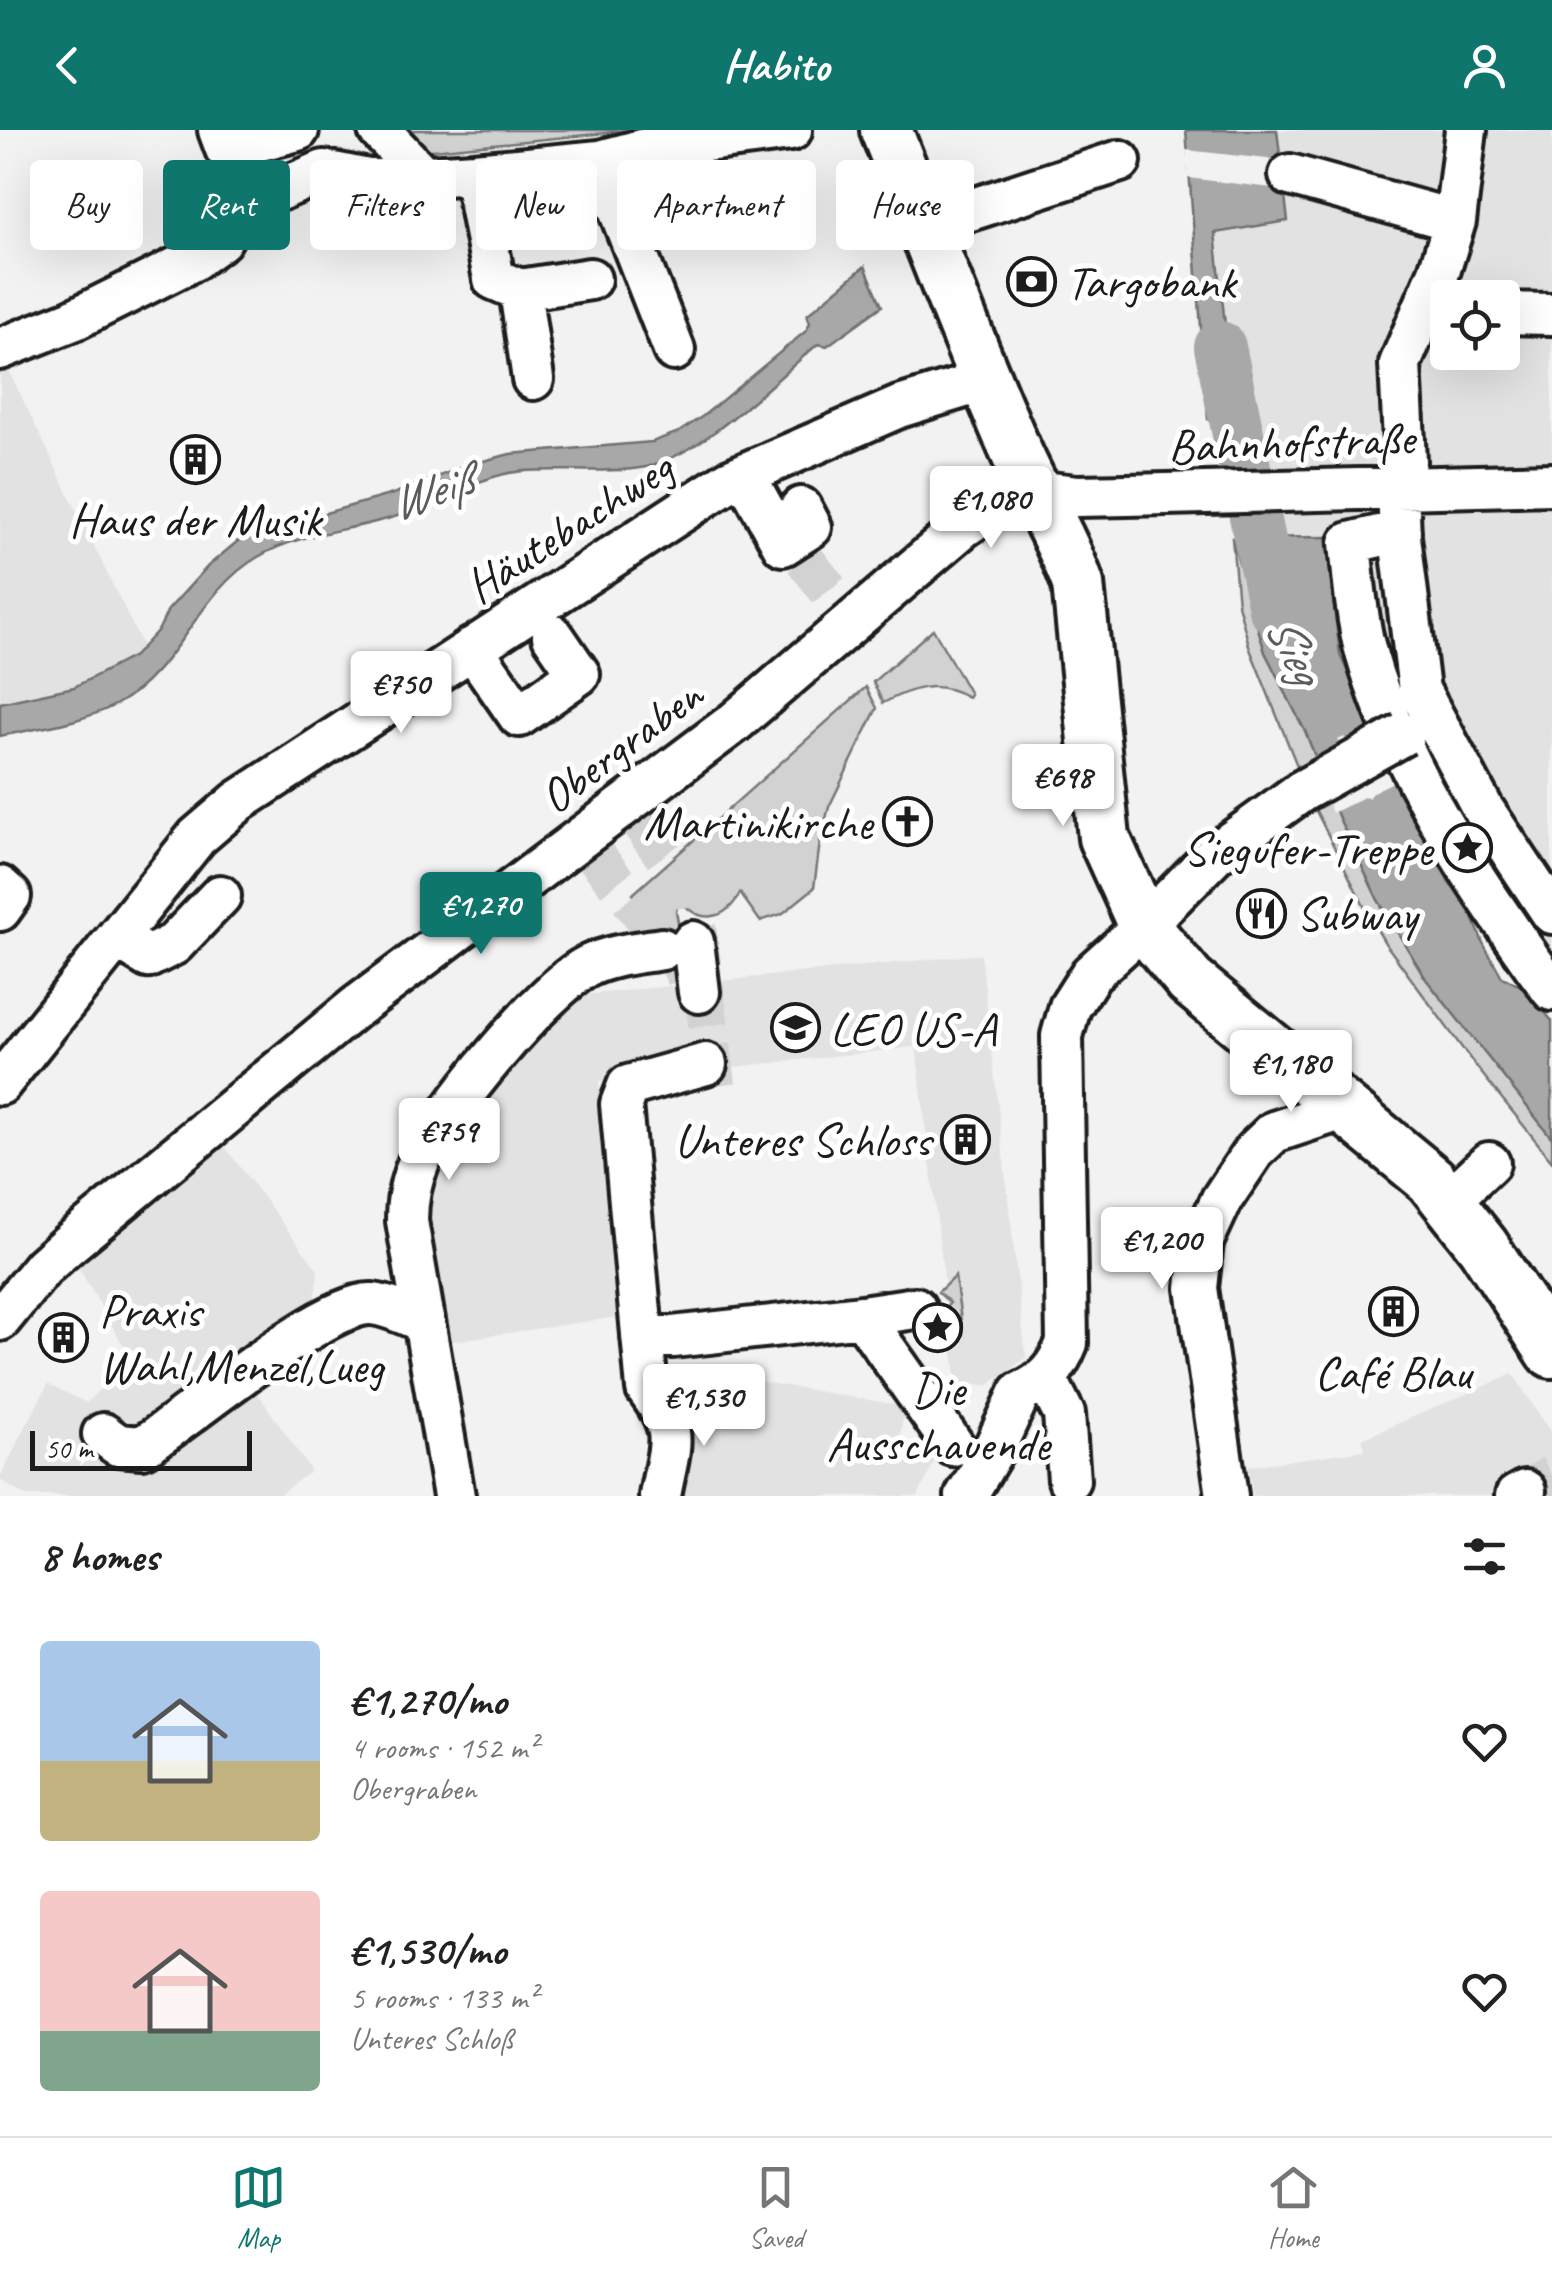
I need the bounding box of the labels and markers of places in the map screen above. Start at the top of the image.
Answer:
place label: Targobank [1066,252,1239,312]
bank icon: Targobank [1005,255,1057,307]
building icon: Haus der Musik [169,433,221,485]
pin: €1,080 [910,466,1072,551]
place label: Haus der Musik [69,490,324,550]
pin: €750 [342,651,460,736]
pin: €698 [1004,744,1122,829]
place label: Martinikirche [644,793,875,853]
church icon: Martinikirche [881,796,933,848]
place label: Siegufer-Treppe [1183,819,1435,879]
place icon: Siegufer-Treppe [1441,822,1493,874]
pin: €1,270 [400,872,562,957]
place label: Subway [1296,884,1421,944]
restaurant icon: Subway [1235,887,1287,939]
place label: LEO US-A [830,999,998,1059]
school or university icon: LEO US-A [769,1002,821,1054]
pin: €1,180 [1210,1030,1372,1115]
pin: €759 [390,1098,508,1183]
place label: Unteres Schloss [674,1110,935,1170]
building icon: Unteres Schloss [940,1113,992,1165]
pin: €1,200 [1081,1207,1243,1292]
place label: Praxis Wahl,Menzel,Lueg [99,1281,385,1396]
building icon: Café Blau [1367,1286,1419,1338]
place icon: Die Ausschauende [912,1302,964,1354]
building icon: Praxis Wahl,Menzel,Lueg [38,1312,90,1364]
place label: Café Blau [1314,1343,1475,1403]
place label: Die Ausschauende [827,1359,1053,1474]
pin: €1,530 [623,1364,785,1449]

